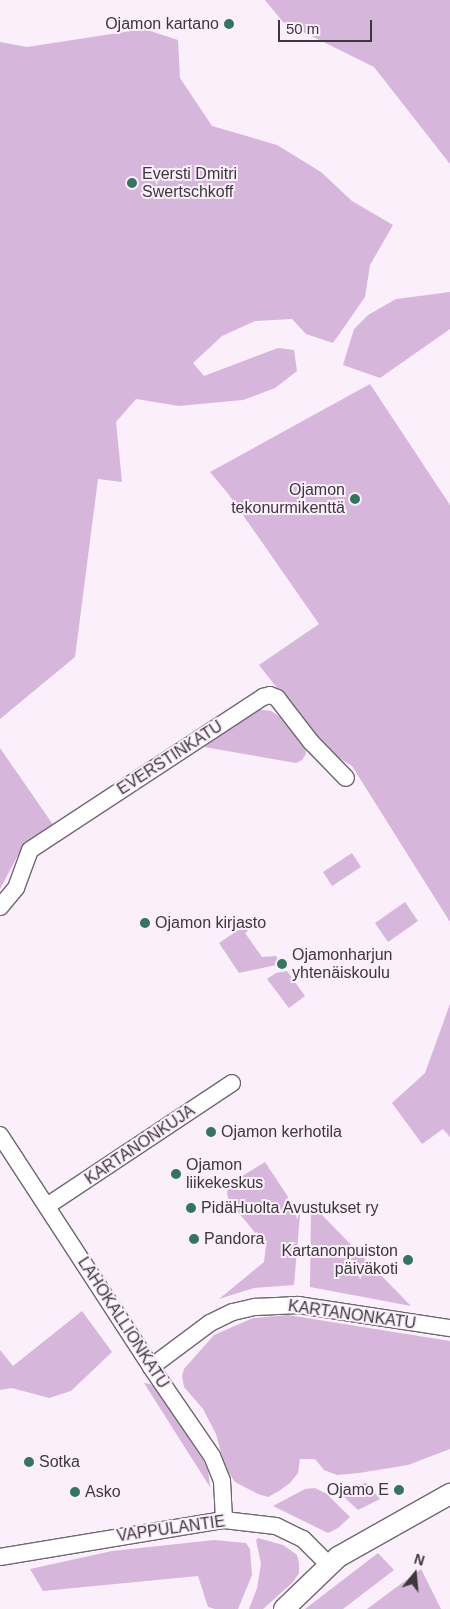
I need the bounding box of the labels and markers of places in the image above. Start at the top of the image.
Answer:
place label: Ojamon kartano [105,14,219,34]
marker: Ojamon kartano [223,18,235,30]
place label: Eversti Dmitri Swertschkoff [142,164,237,202]
marker: Eversti Dmitri Swertschkoff [126,177,138,189]
place label: Ojamon tekonurmikenttä [231,480,345,518]
marker: Ojamon tekonurmikenttä [349,493,361,505]
place label: Ojamon kirjasto [155,913,266,933]
marker: Ojamon kirjasto [139,917,151,929]
place label: Ojamonharjun yhtenäiskoulu [292,945,392,983]
marker: Ojamonharjun yhtenäiskoulu [276,958,288,970]
place label: Ojamon kerhotila [221,1122,342,1142]
marker: Ojamon kerhotila [205,1126,217,1138]
place label: Ojamon liikekeskus [186,1155,263,1193]
marker: Ojamon liikekeskus [170,1168,182,1180]
place label: PidäHuolta Avustukset ry [201,1198,379,1218]
marker: PidäHuolta Avustukset ry [185,1202,197,1214]
place label: Pandora [204,1229,264,1249]
marker: Pandora [188,1233,200,1245]
place label: Kartanonpuiston päiväkoti [281,1241,398,1279]
marker: Kartanonpuiston päiväkoti [402,1254,414,1266]
place label: Sotka [39,1452,80,1472]
marker: Sotka [23,1456,35,1468]
place label: Ojamo E [327,1480,389,1500]
place label: Asko [85,1482,121,1502]
marker: Ojamo E [393,1484,405,1496]
marker: Asko [69,1486,81,1498]

